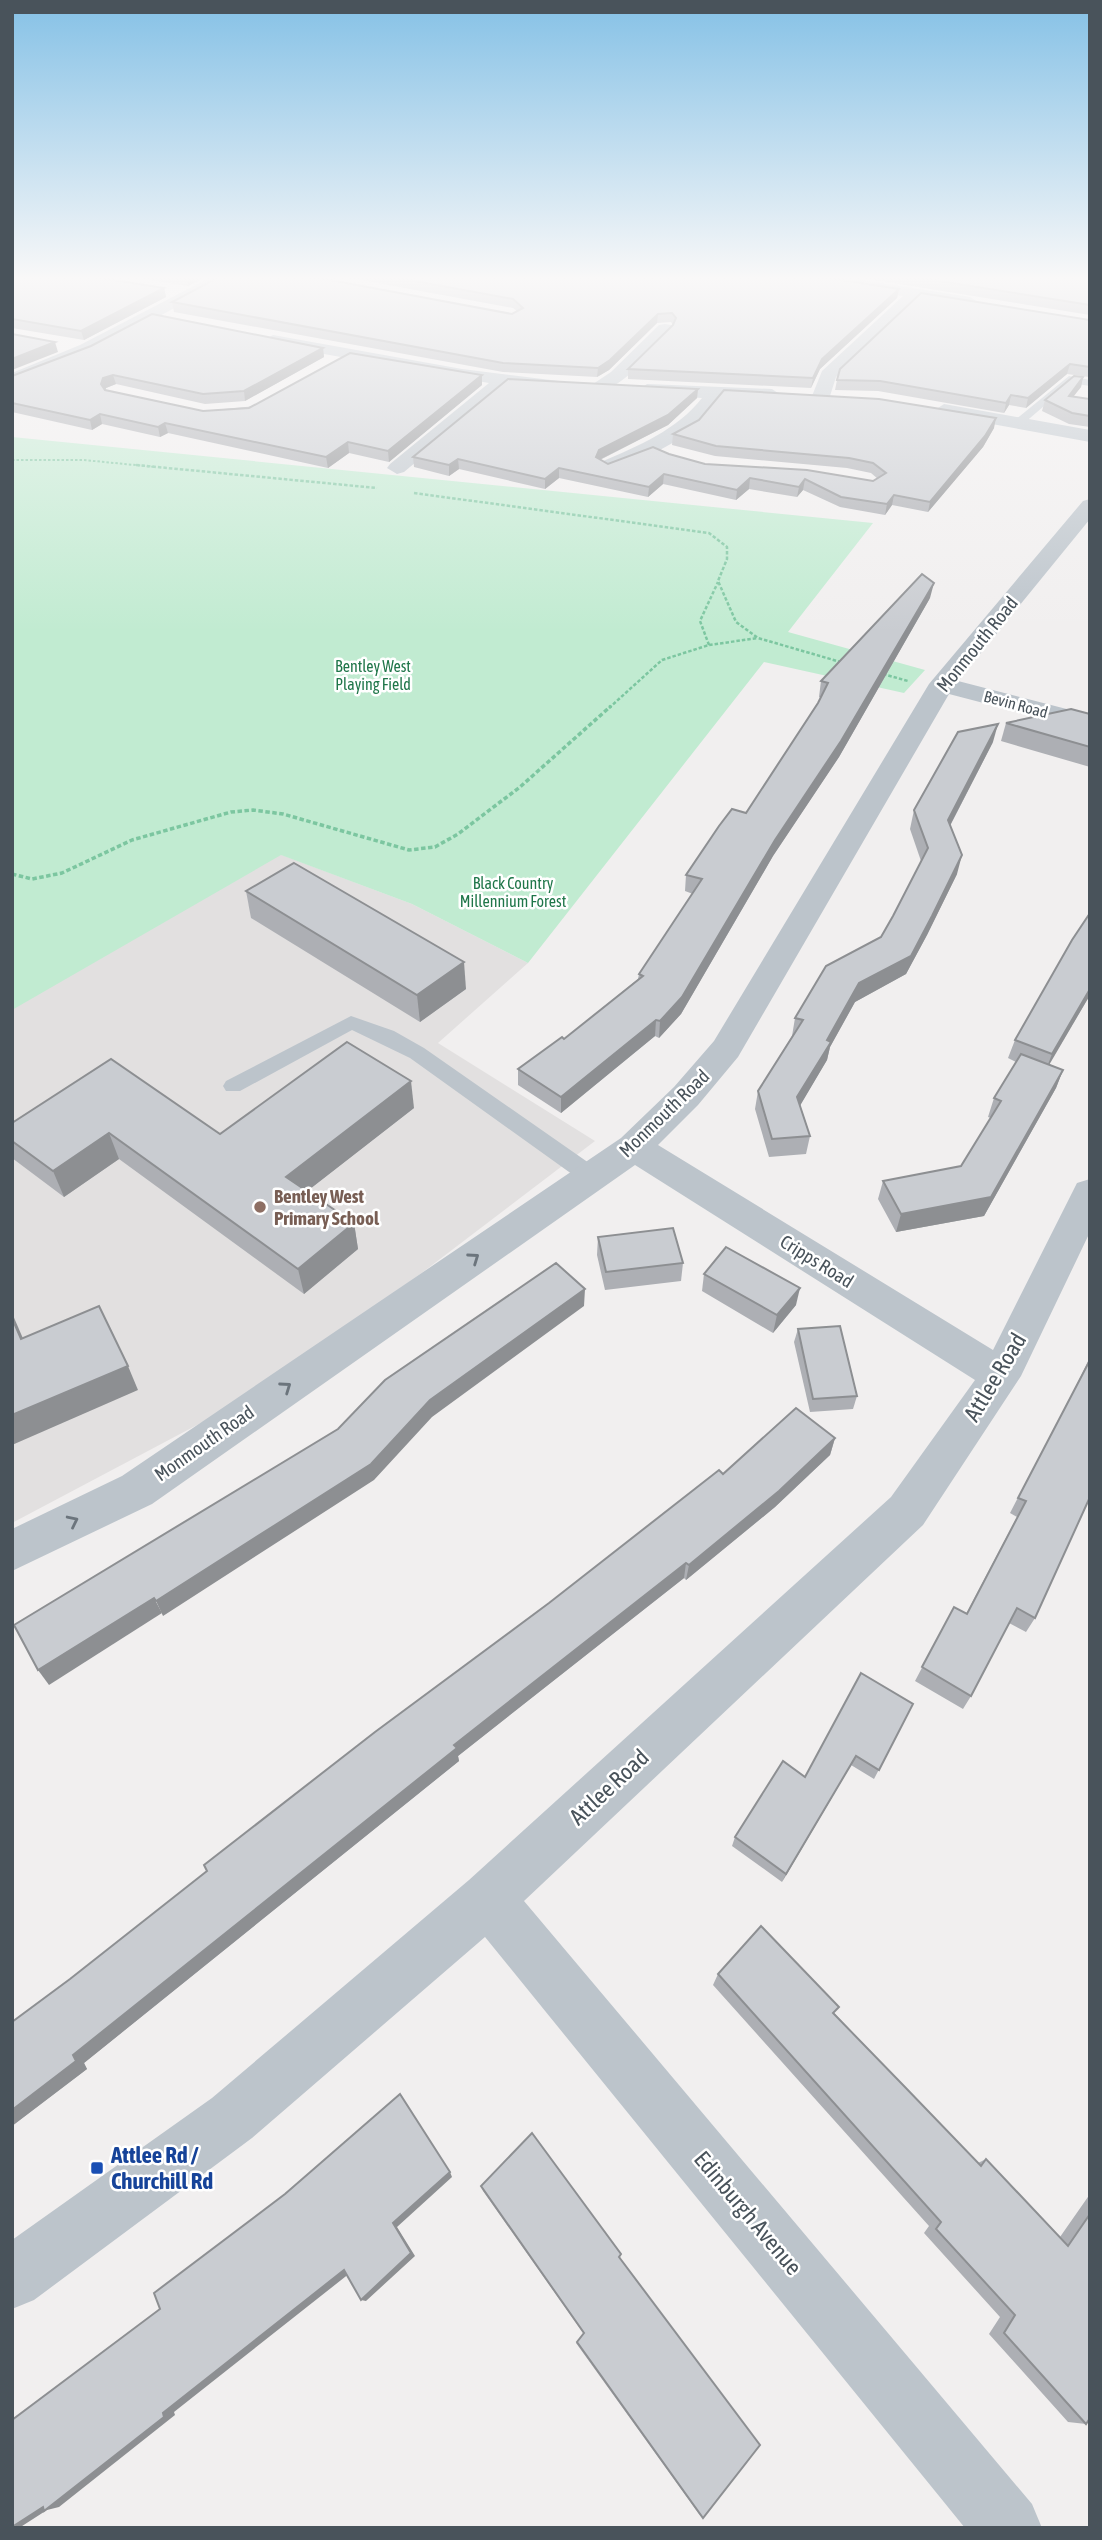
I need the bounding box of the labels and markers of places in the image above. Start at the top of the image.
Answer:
place label: Bentley West Primary School [274,1185,380,1229]
marker: Bentley West Primary School [252,1199,268,1215]
place label: Attlee Rd / Churchill Rd [110,2142,213,2194]
marker: Attlee Rd / Churchill Rd [89,2160,105,2176]

